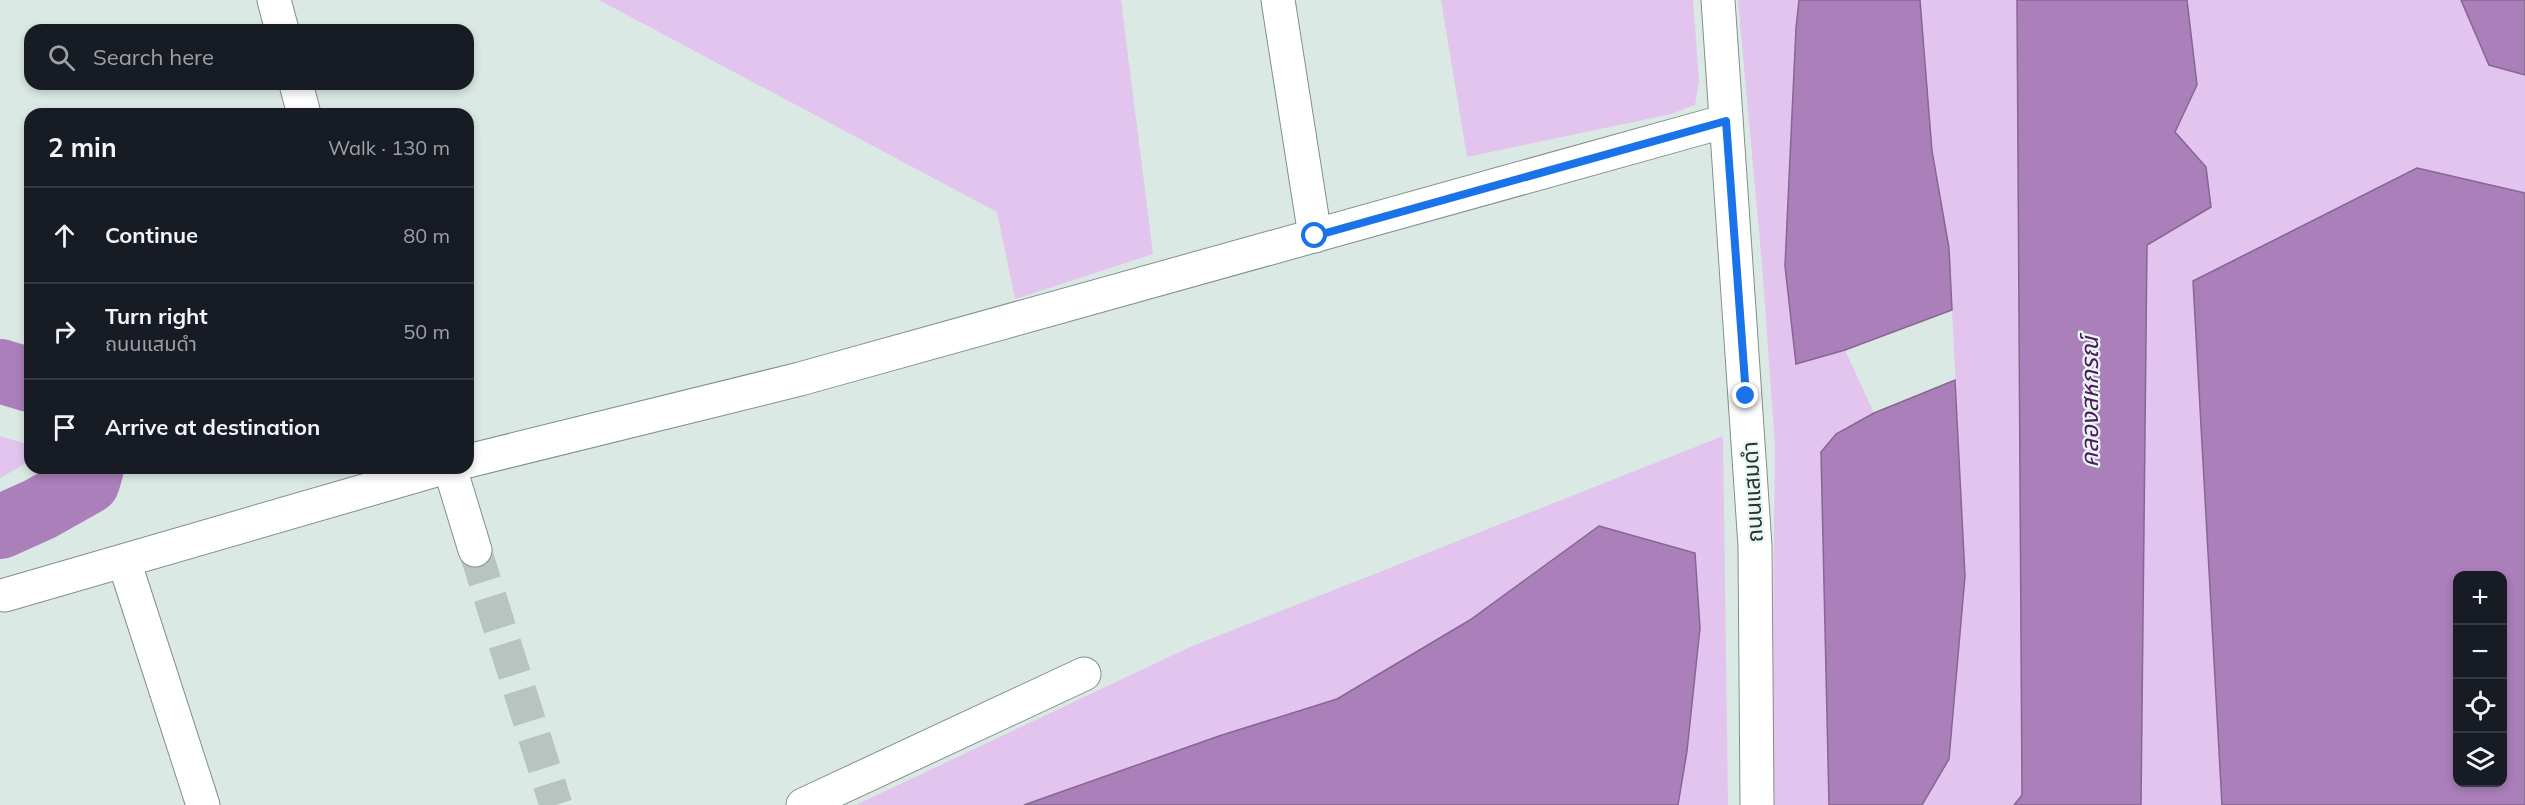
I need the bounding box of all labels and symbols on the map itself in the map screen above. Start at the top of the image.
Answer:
route start [1301,222,1327,248]
water label: คลองสหกรณ์ [2074,333,2104,467]
route end [1732,382,1758,408]
street label: ถนนแสมดำ [1735,441,1769,543]

